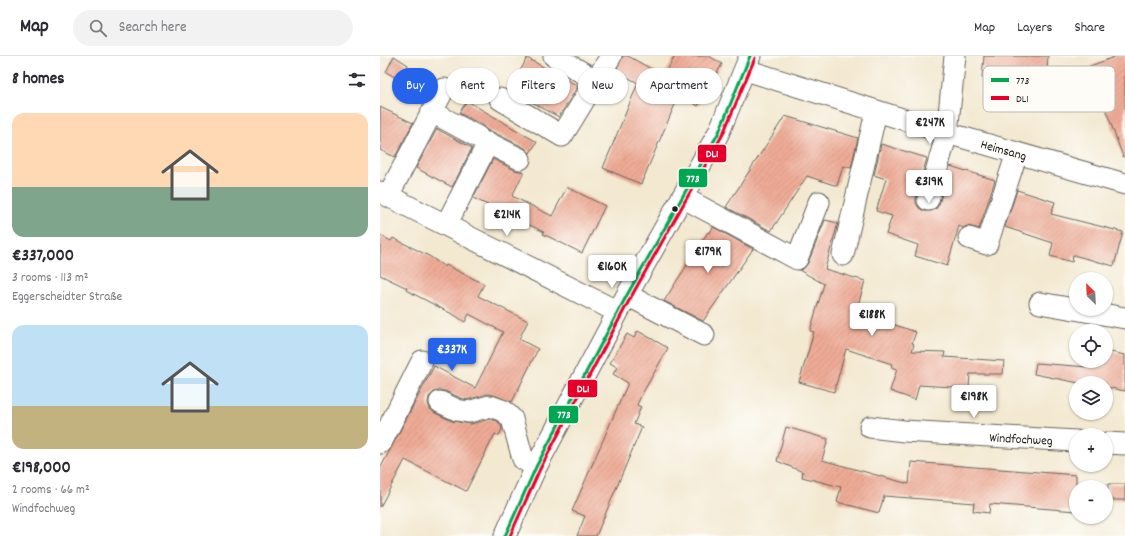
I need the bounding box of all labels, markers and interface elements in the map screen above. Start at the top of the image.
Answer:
search box [73,10,353,46]
text: Map [20,14,49,41]
icon: search [87,17,109,39]
text: Search here [119,17,187,39]
text: Map [974,18,995,38]
text: Layers [1017,18,1052,38]
text: Share [1074,18,1105,38]
legend [983,66,1115,112]
text: 8 homes [12,68,64,92]
chip: Buy [392,68,438,104]
chip: Rent [446,68,499,104]
chip: Filters [507,68,570,104]
chip: New [578,68,628,104]
chip: Apartment [636,68,722,104]
icon: filters [346,69,368,91]
text: 773 [1016,74,1029,90]
text: DL1 [1016,92,1029,108]
pin: €247K [902,111,958,145]
text: €247K [915,114,945,133]
street label: Heimsang [978,136,1029,167]
icon: home [154,139,226,211]
line badge: DL1 [697,144,727,163]
text: DL1 [706,147,718,163]
line badge: 773 [678,168,708,188]
pin: €319K [901,170,957,204]
text: 773 [686,172,700,188]
text: €319K [915,173,943,192]
pin: €214K [479,203,535,237]
unlabelled marker [670,204,680,214]
text: €214K [493,206,521,225]
pin: €179K [680,240,736,274]
text: €179K [694,243,722,262]
text: €337,000 [12,245,74,269]
pin: €160K [584,255,640,289]
text: €160K [597,258,627,277]
text: 3 rooms · 113 m² [12,269,89,288]
north arrow [1069,272,1113,316]
map controls [1069,272,1113,524]
text: Eggerscheidter Straße [12,288,122,307]
pin: €188K [844,303,900,337]
text: €188K [859,306,885,325]
button: locate [1069,324,1113,368]
pin: €337K [424,338,480,372]
text: €337K [437,341,467,360]
icon: home [154,351,226,423]
button: layers [1069,376,1113,420]
line badge: DL1 [567,379,598,398]
text: DL1 [577,382,589,398]
pin: €198K [946,385,1002,419]
text: €198K [960,388,988,407]
line badge: 773 [548,405,579,424]
text: 773 [557,408,571,424]
button: + [1069,428,1113,472]
street label: Windfochweg [989,429,1053,452]
text: €198,000 [12,457,71,481]
button: − [1069,480,1113,524]
text: 2 rooms · 66 m² [12,481,90,500]
text: Windfochweg [12,500,75,519]

